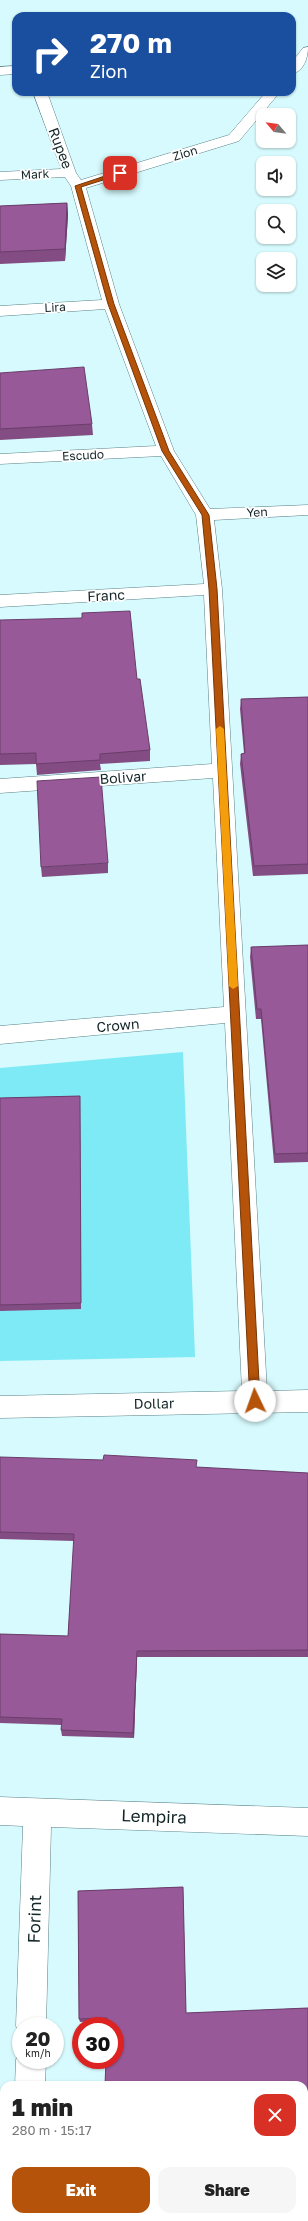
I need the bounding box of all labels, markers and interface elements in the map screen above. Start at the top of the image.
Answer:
text: 270 m [90,26,172,59]
icon: right [24,28,76,80]
text: Zion [90,60,128,82]
north arrow [256,108,296,148]
map controls [256,108,296,292]
street label: Rupee [45,125,77,171]
street label: Zion [171,142,199,164]
pin [103,156,137,190]
button: sound [256,156,296,196]
icon: arrive [109,162,131,184]
street label: Mark [20,166,50,182]
button: search [256,204,296,244]
button: layers [256,252,296,292]
street label: Lira [44,299,66,315]
street label: Escudo [62,446,104,464]
street label: Yen [246,504,268,520]
street label: Franc [87,586,126,604]
street label: Bolivar [99,767,147,787]
street label: Crown [96,1015,140,1035]
position arrow [234,1380,276,1422]
street label: Dollar [134,1394,175,1412]
street label: Lempira [121,1804,187,1828]
street label: Forint [23,1894,45,1944]
speed limit sign: 30 [72,2017,124,2069]
text: 20 [25,2026,51,2050]
text: km/h [25,2047,51,2059]
text: 1 min [12,2092,73,2121]
button: close [254,2094,296,2136]
text: 280 m · 15:17 [12,2122,92,2138]
button: Exit [12,2167,150,2213]
button: Share [158,2167,296,2213]

